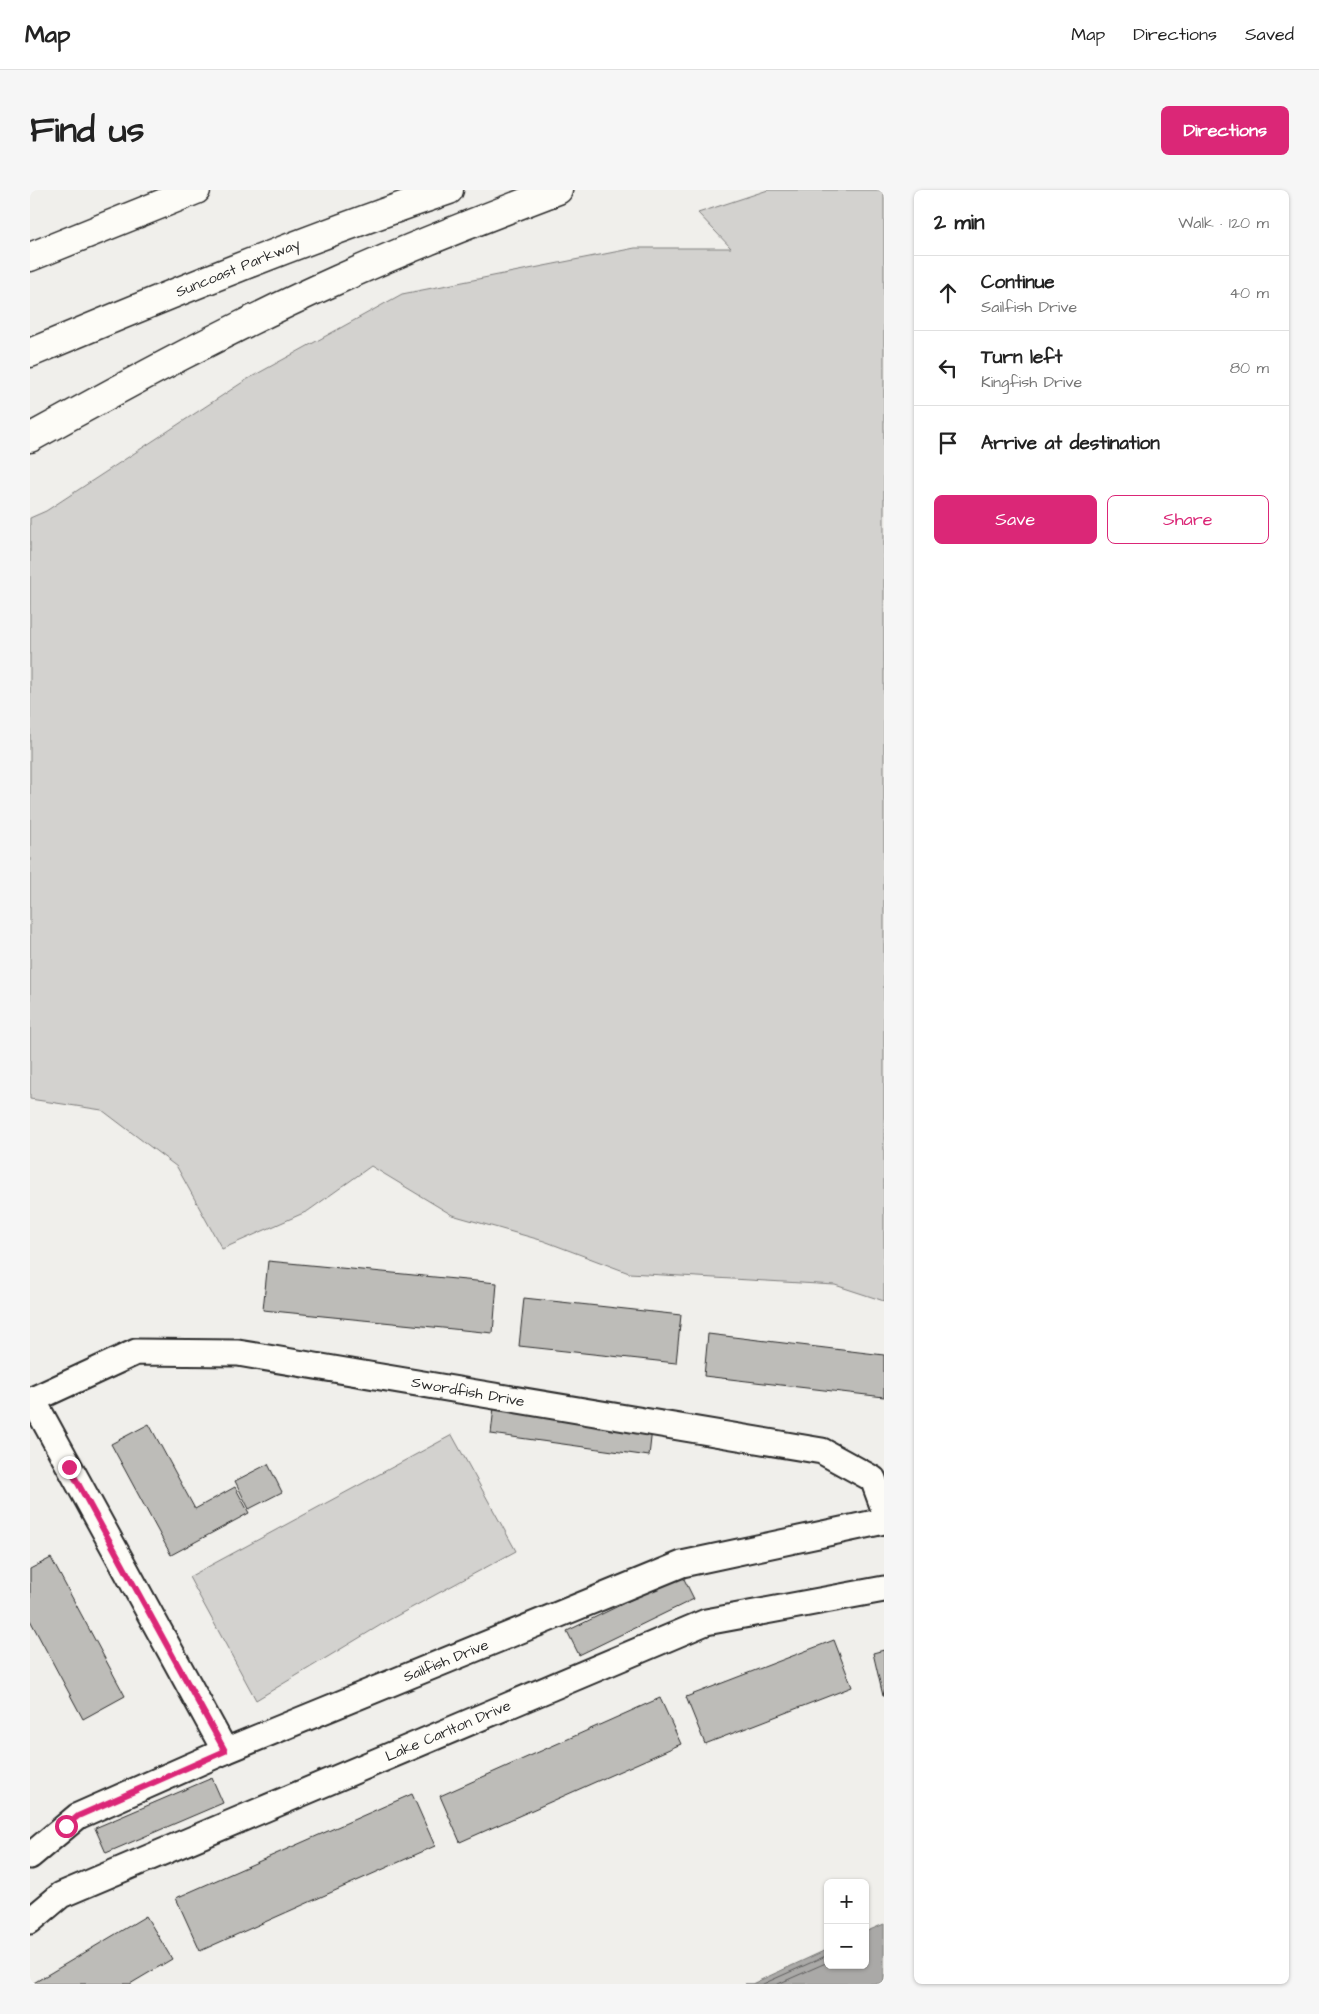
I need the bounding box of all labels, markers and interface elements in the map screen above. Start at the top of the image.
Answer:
text: Map [25,18,70,52]
text: Map [1071,22,1105,47]
text: Directions [1133,22,1217,47]
text: Saved [1245,22,1294,47]
text: Find us [30,106,144,155]
button: Directions [1161,106,1289,155]
text: 2 min [934,208,984,237]
text: Walk · 120 m [1178,212,1269,234]
street label: Suncoast Parkway [173,233,304,304]
text: Continue [981,269,1055,296]
icon: ahead [934,279,962,307]
text: 40 m [1229,282,1269,304]
text: Sailfish Drive [981,296,1077,318]
text: Turn left [981,344,1062,371]
icon: left [934,354,962,382]
text: 80 m [1230,357,1269,379]
text: Kingfish Drive [981,371,1082,393]
icon: arrive [934,429,962,457]
text: Arrive at destination [981,430,1160,457]
button: Save [934,495,1097,544]
button: Share [1107,495,1269,544]
street label: Swordfish Drive [410,1372,526,1412]
route end [58,1456,81,1479]
street label: Sailfish Drive [400,1634,492,1688]
street label: Lake Carlton Drive [382,1695,514,1767]
route start [55,1815,78,1838]
map controls [824,1879,869,1969]
button: + [824,1879,869,1924]
button: − [824,1924,869,1969]

